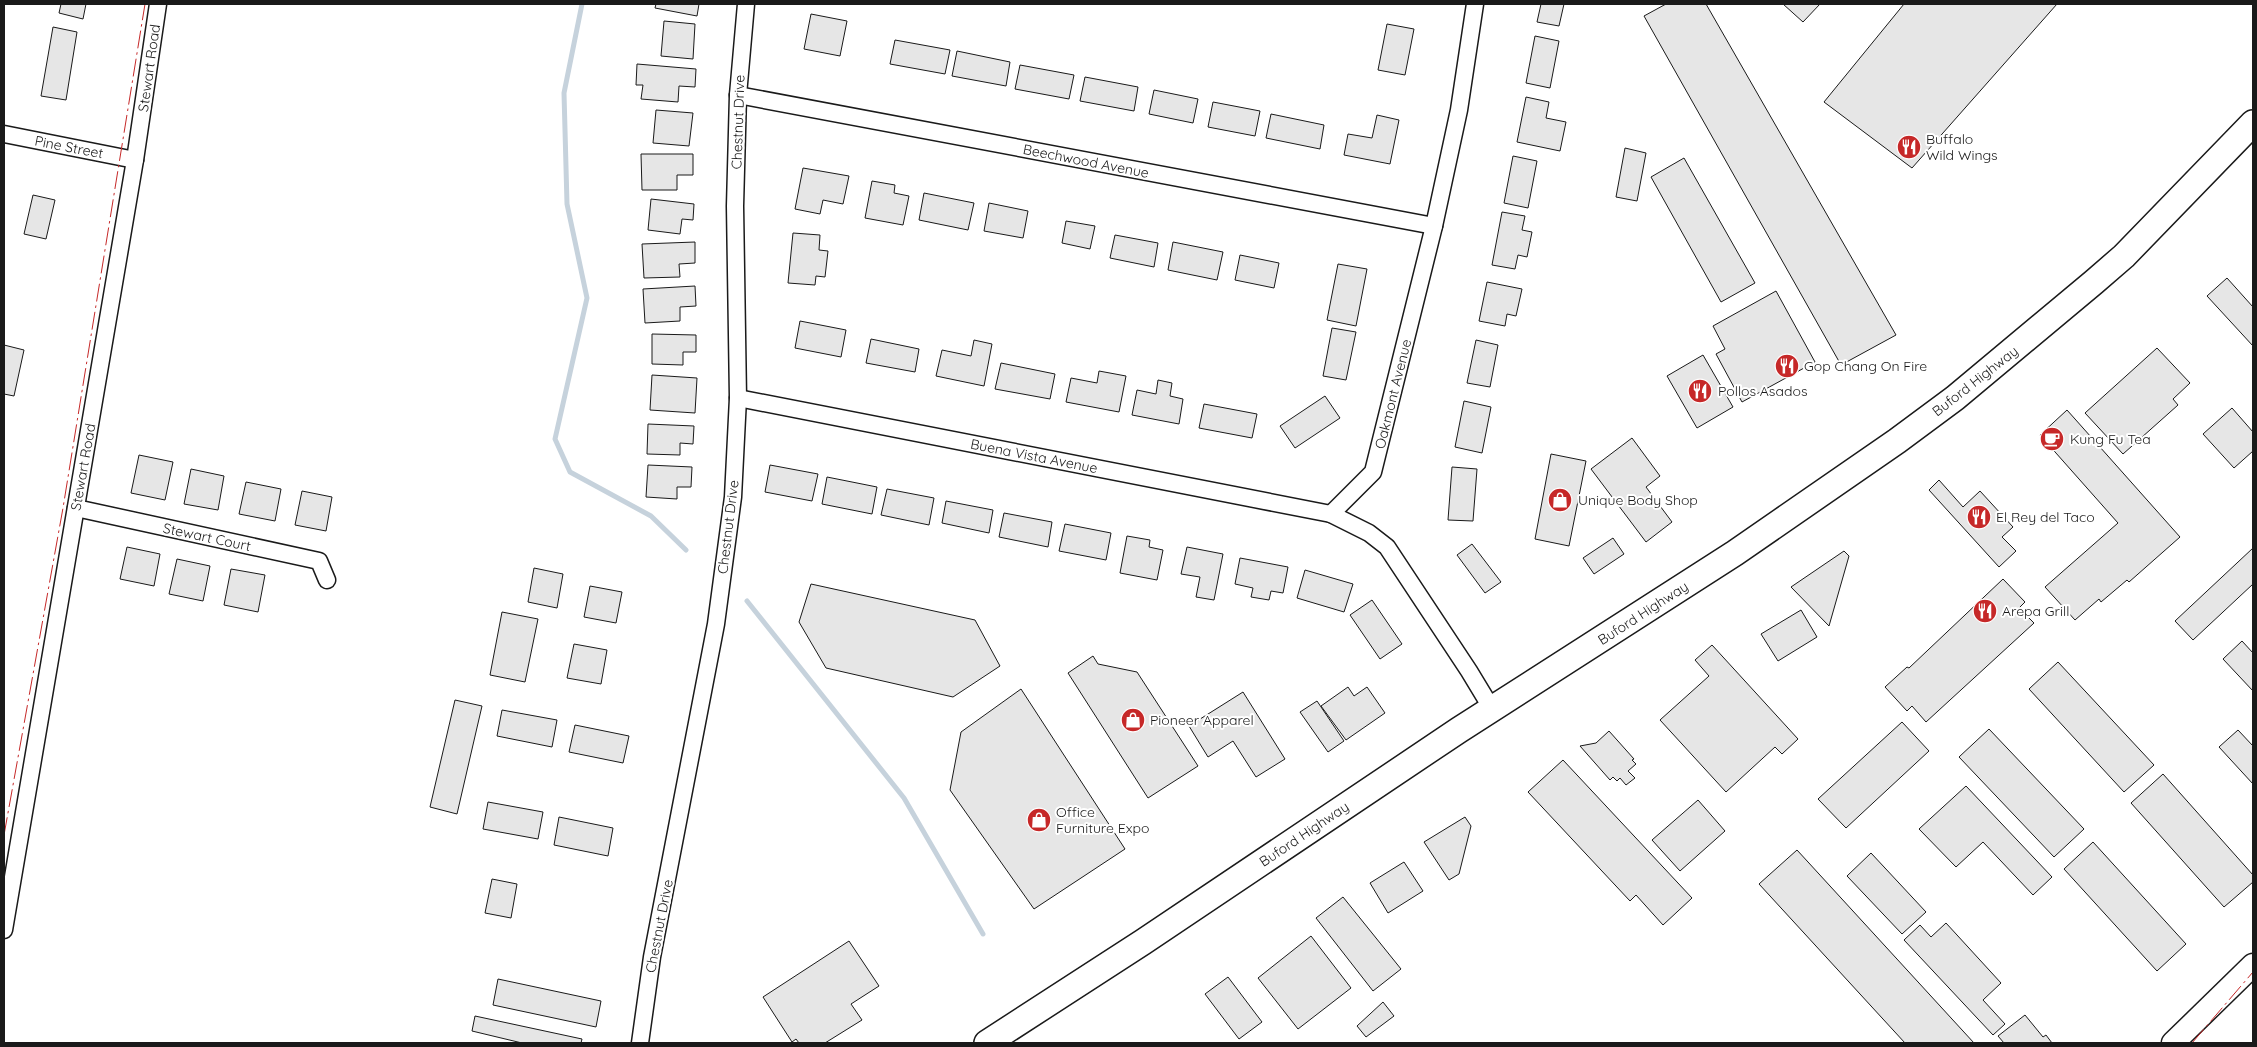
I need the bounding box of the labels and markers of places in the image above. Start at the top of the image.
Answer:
place label: Buffalo Wild Wings [1926,130,1998,164]
restaurant icon: Buffalo Wild Wings [1896,134,1922,160]
restaurant icon: Gop Chang On Fire [1774,353,1800,379]
place label: Gop Chang On Fire [1804,357,1927,375]
restaurant icon: Pollos Asados [1687,378,1713,404]
place label: Pollos Asados [1718,382,1808,400]
cafe icon: Kung Fu Tea [2039,426,2065,452]
place label: Kung Fu Tea [2070,430,2151,448]
shop icon: Unique Body Shop [1547,487,1573,513]
place label: Unique Body Shop [1578,491,1698,509]
restaurant icon: El Rey del Taco [1966,504,1992,530]
place label: El Rey del Taco [1996,508,2095,526]
restaurant icon: Arepa Grill [1972,598,1998,624]
place label: Arepa Grill [2002,602,2069,620]
shop icon: Pioneer Apparel [1120,707,1146,733]
place label: Pioneer Apparel [1150,711,1254,729]
place label: Office Furniture Expo [1056,803,1149,837]
shop icon: Office Furniture Expo [1026,807,1052,833]

